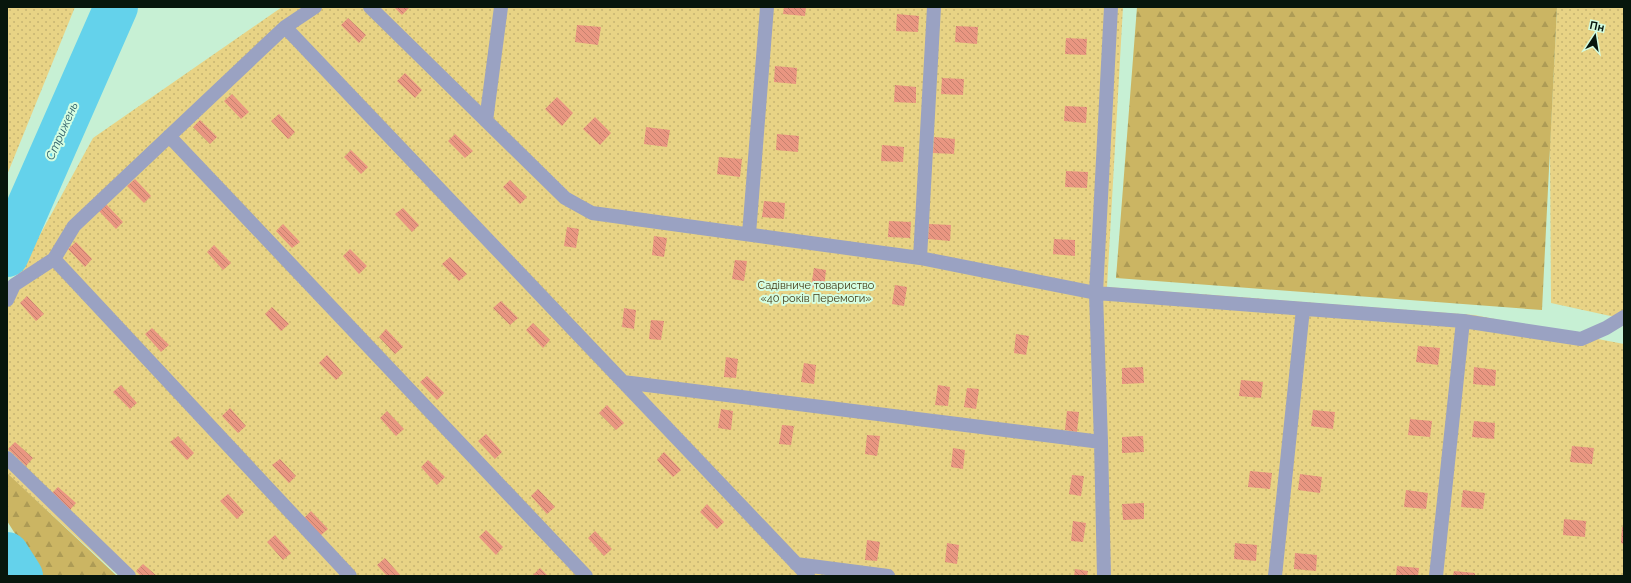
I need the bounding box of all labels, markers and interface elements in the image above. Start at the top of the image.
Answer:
north arrow [1575,16,1615,56]
text: Пн [1588,19,1605,35]
water label: Стрижень [43,100,81,162]
park label: Садівниче товариство «40 років Перемоги» [758,279,875,305]

